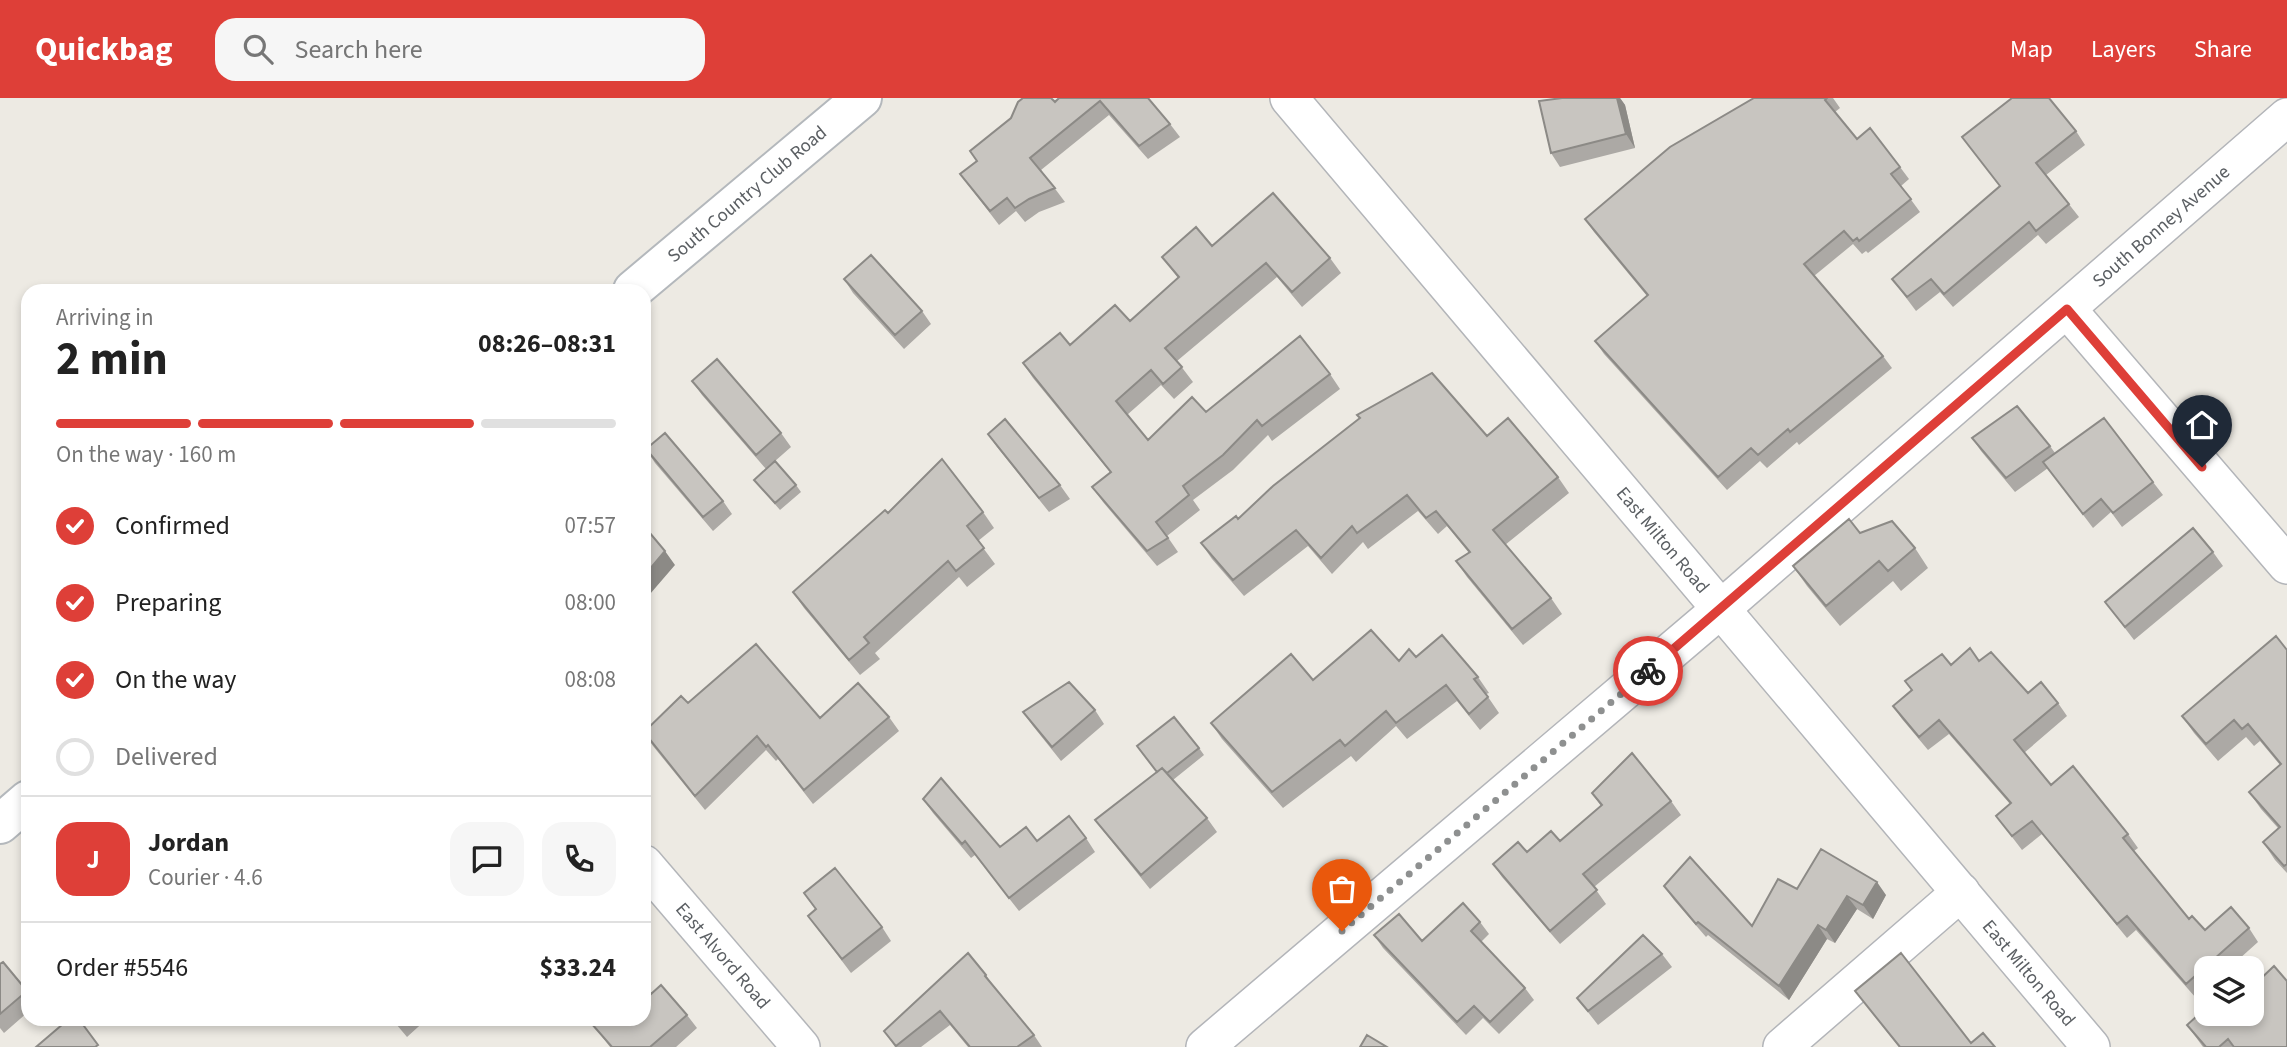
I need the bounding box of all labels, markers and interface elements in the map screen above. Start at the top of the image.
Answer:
search box [215,18,705,81]
text: Quickbag [35,26,173,73]
icon: search [239,30,277,68]
text: Search here [295,31,423,68]
text: Map [2010,32,2053,67]
text: Layers [2091,32,2156,67]
text: Share [2194,32,2252,67]
street label: South Country Club Road [662,119,833,269]
street label: South Bonney Avenue [2086,159,2236,294]
text: Arriving in [56,301,154,334]
text: 08:26–08:31 [478,325,616,362]
text: 2 min [56,327,168,392]
pin [2172,395,2232,467]
icon: home [2183,406,2221,444]
text: On the way · 160 m [56,438,236,471]
street label: East Milton Road [1610,481,1716,599]
icon: check [56,507,94,545]
text: Confirmed [115,507,230,544]
text: 07:57 [565,509,616,542]
icon: check [56,584,94,622]
text: Preparing [115,584,221,621]
text: 08:00 [565,586,616,619]
courier [1613,636,1683,706]
icon: bike [1629,652,1667,690]
icon: check [56,661,94,699]
text: On the way [115,661,236,698]
text: 08:08 [565,663,616,696]
text: Delivered [115,738,218,775]
button: chat [450,822,524,896]
button: phone [542,822,616,896]
text: Jordan [148,824,229,861]
text: J [86,841,100,878]
pin [1312,859,1372,931]
text: Courier · 4.6 [148,861,263,894]
icon: bag [1323,870,1361,908]
street label: East Alvord Road [669,896,776,1015]
street label: East Milton Road [1976,914,2082,1033]
text: Order #5546 [56,949,188,986]
text: $33.24 [540,949,616,986]
map controls [2194,956,2264,1026]
button: layers [2194,956,2264,1026]

